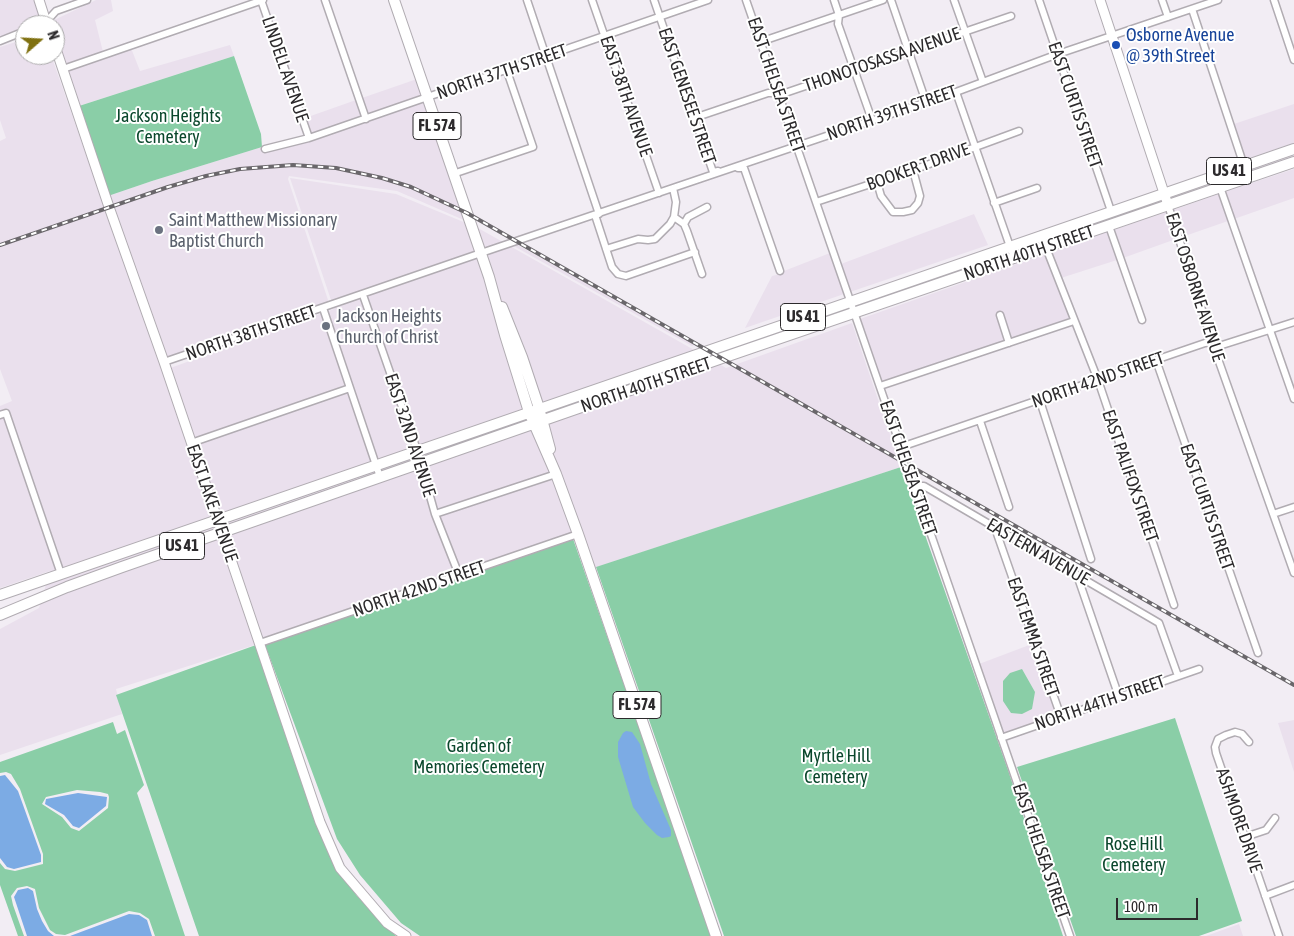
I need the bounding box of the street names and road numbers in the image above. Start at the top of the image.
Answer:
street label: LINDELL AVENUE [257,13,313,125]
street label: EAST CHELSEA STREET [743,14,809,156]
street label: THONOTOSASSA AVENUE [801,23,963,97]
street label: EAST GENESEE STREET [654,25,720,167]
street label: EAST 38TH AVENUE [595,33,657,159]
street label: EAST CURTIS STREET [1043,39,1107,171]
street label: NORTH 37TH STREET [434,40,570,104]
street label: NORTH 39TH STREET [824,81,960,145]
road number: FL 574 [413,112,461,140]
street label: BOOKER T DRIVE [864,138,972,196]
road number: US 41 [1206,158,1252,185]
street label: EAST OSBORNE AVENUE [1161,210,1229,364]
street label: NORTH 40TH STREET [961,221,1097,285]
street label: NORTH 38TH STREET [183,301,319,365]
road number: US 41 [780,304,826,330]
street label: NORTH 42ND STREET [1029,347,1167,413]
street label: NORTH 40TH STREET [578,353,714,417]
street label: EAST 32ND AVENUE [380,371,440,499]
street label: EAST CHELSEA STREET [875,397,941,539]
street label: EAST PALIFOX STREET [1097,407,1163,545]
street label: EAST LAKE AVENUE [182,441,242,565]
street label: EAST CURTIS STREET [1175,441,1239,573]
street label: EASTERN AVENUE [983,514,1093,590]
road number: US 41 [160,532,204,560]
street label: NORTH 42ND STREET [350,556,488,622]
street label: EAST EMMA STREET [1002,574,1064,700]
street label: NORTH 44TH STREET [1032,671,1168,735]
road number: FL 574 [613,692,661,718]
street label: ASHMORE DRIVE [1211,765,1267,875]
street label: EAST CHELSEA STREET [1008,780,1074,922]

